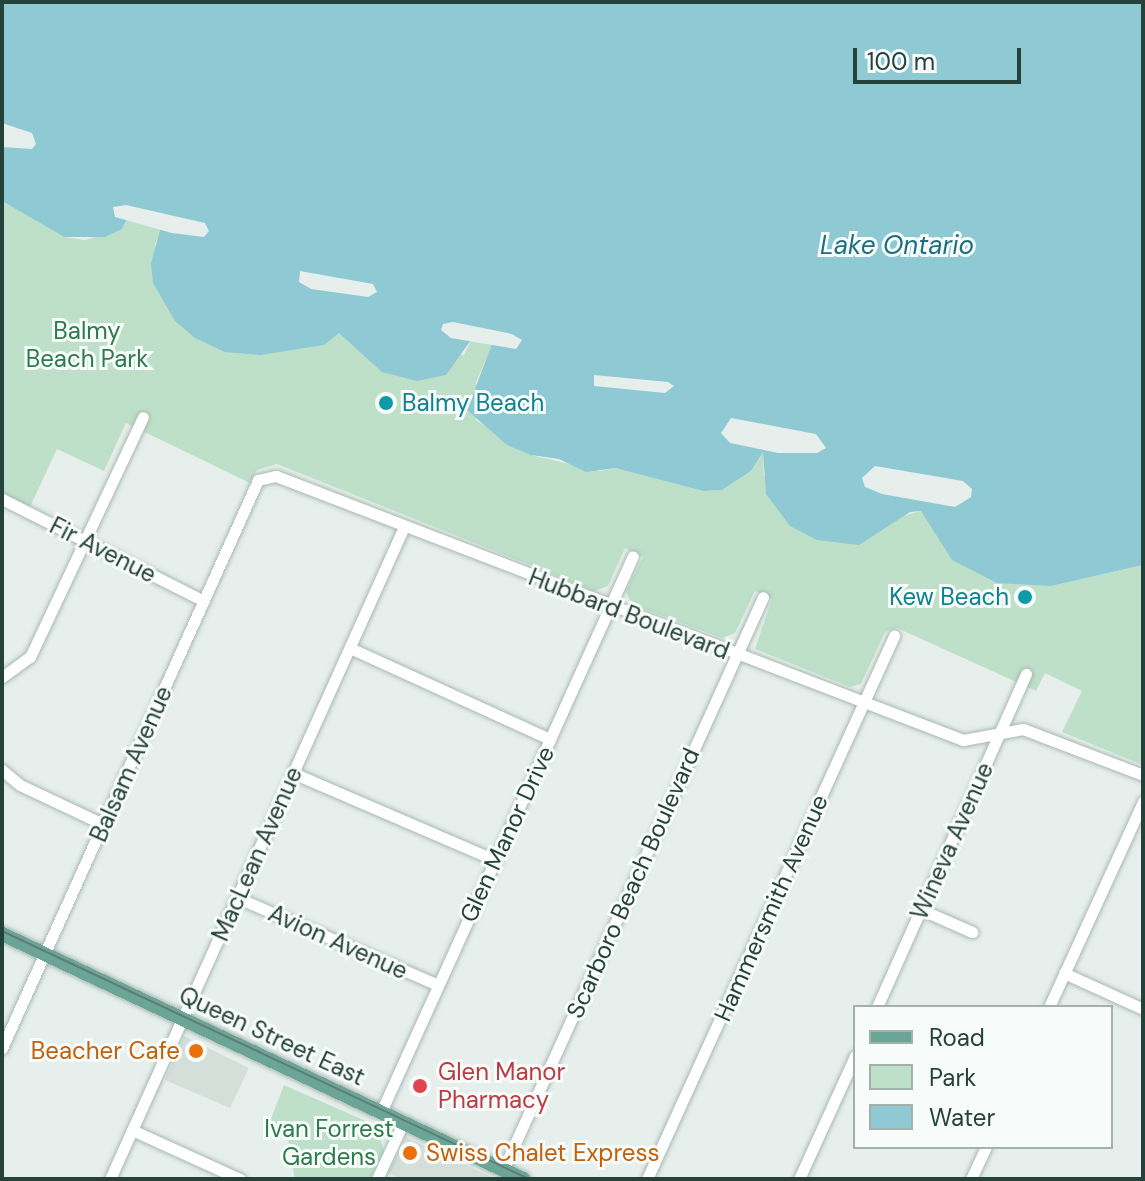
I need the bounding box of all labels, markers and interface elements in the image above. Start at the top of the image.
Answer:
scale bar [857,32,1025,82]
text: 100 m [867,46,935,77]
water label: Lake Ontario [820,230,974,262]
park label: Balmy Beach Park [26,317,148,373]
place label: Balmy Beach [402,389,544,417]
marker: Balmy Beach [377,394,395,412]
street label: Fir Avenue [45,511,161,589]
street label: Hubbard Boulevard [525,562,733,666]
place label: Kew Beach [889,583,1009,611]
marker: Kew Beach [1016,588,1034,606]
street label: Balsam Avenue [84,682,178,846]
street label: Glen Manor Drive [454,742,560,926]
street label: Scarboro Beach Boulevard [560,744,706,1022]
street label: Wineva Avenue [904,758,1000,924]
street label: MacLean Avenue [206,762,308,946]
street label: Hammersmith Avenue [708,790,834,1026]
street label: Avion Avenue [264,899,412,985]
street label: Queen Street East [175,980,369,1092]
legend [853,1005,1113,1149]
text: Road [929,1022,985,1053]
place label: Beacher Cafe [31,1037,180,1065]
marker: Beacher Cafe [187,1042,205,1060]
place label: Glen Manor Pharmacy [438,1058,565,1114]
text: Park [929,1062,976,1093]
marker: Glen Manor Pharmacy [409,1075,431,1097]
text: Water [929,1102,995,1133]
park label: Ivan Forrest Gardens [264,1115,394,1171]
place label: Swiss Chalet Express [426,1139,660,1167]
marker: Swiss Chalet Express [401,1144,419,1162]

